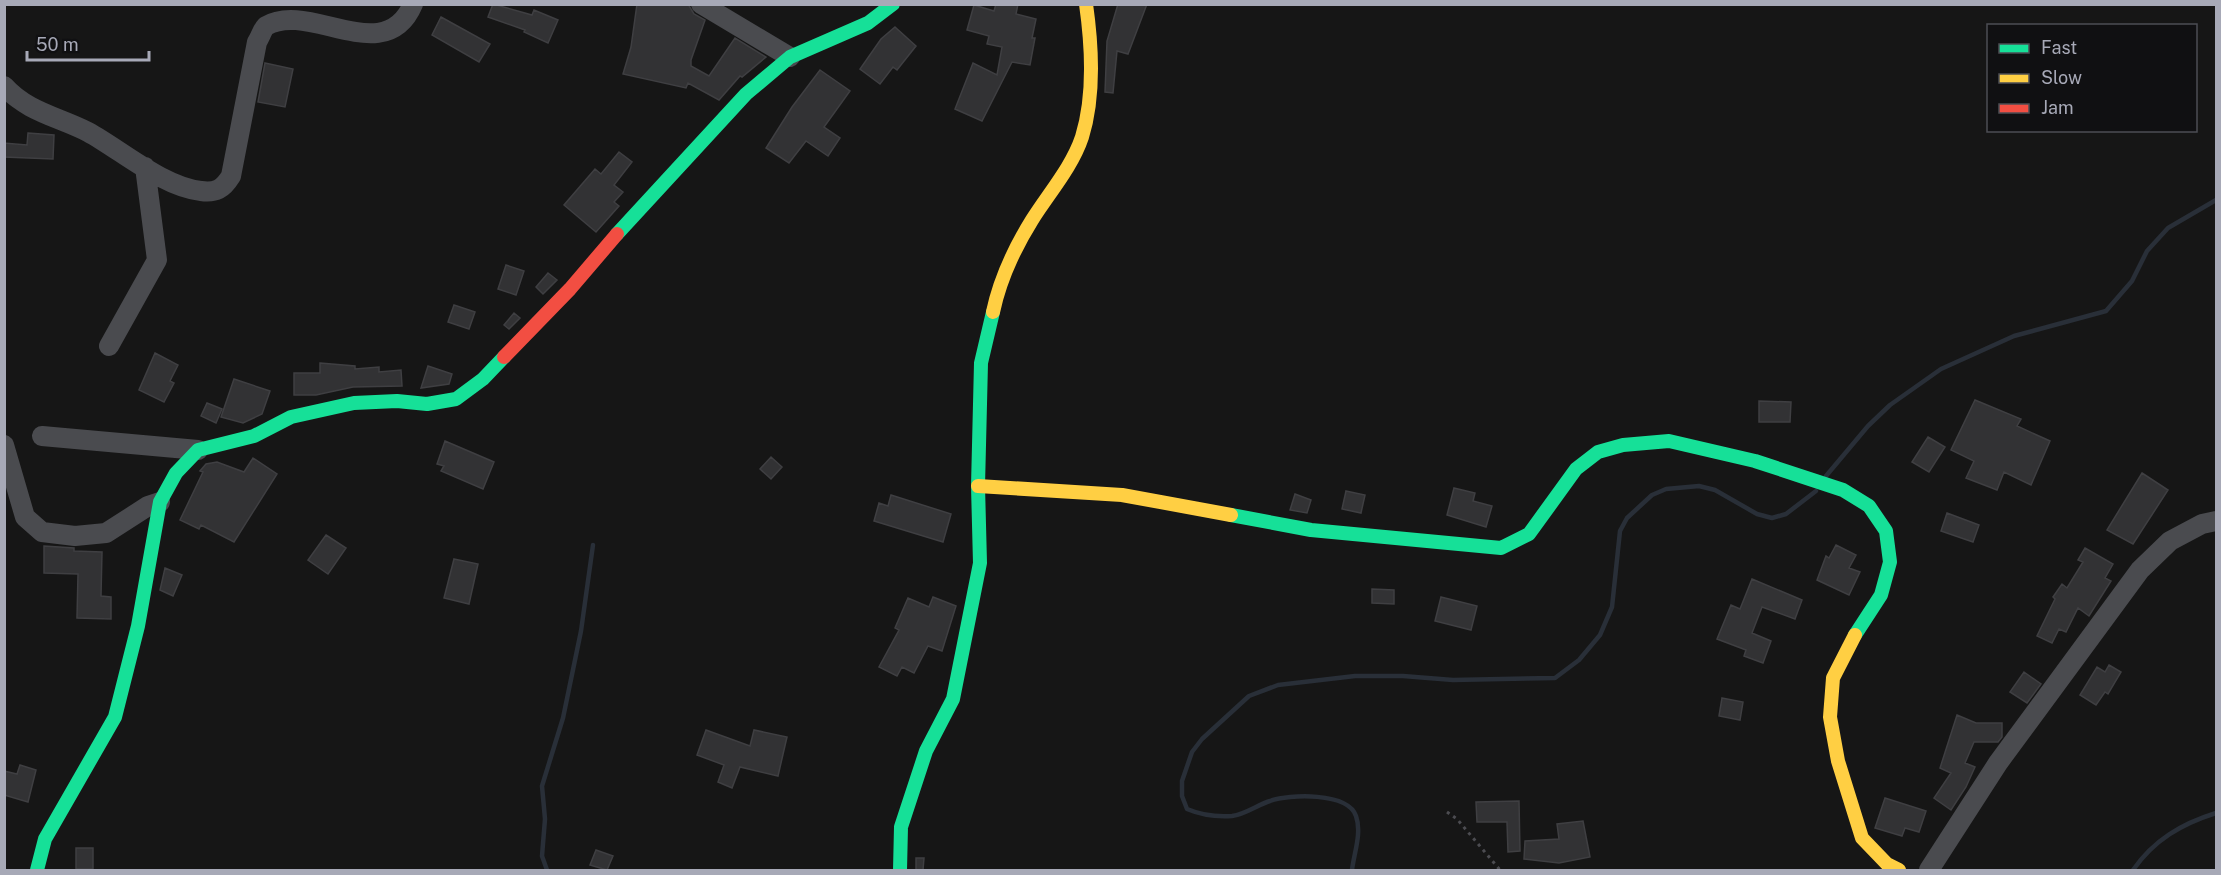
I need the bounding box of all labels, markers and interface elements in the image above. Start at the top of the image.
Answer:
scale bar [27,24,148,62]
legend [1987,24,2197,132]
text: 50 m [36,34,79,55]
text: Fast [2041,37,2077,58]
text: Slow [2041,67,2082,88]
text: Jam [2041,97,2074,118]

